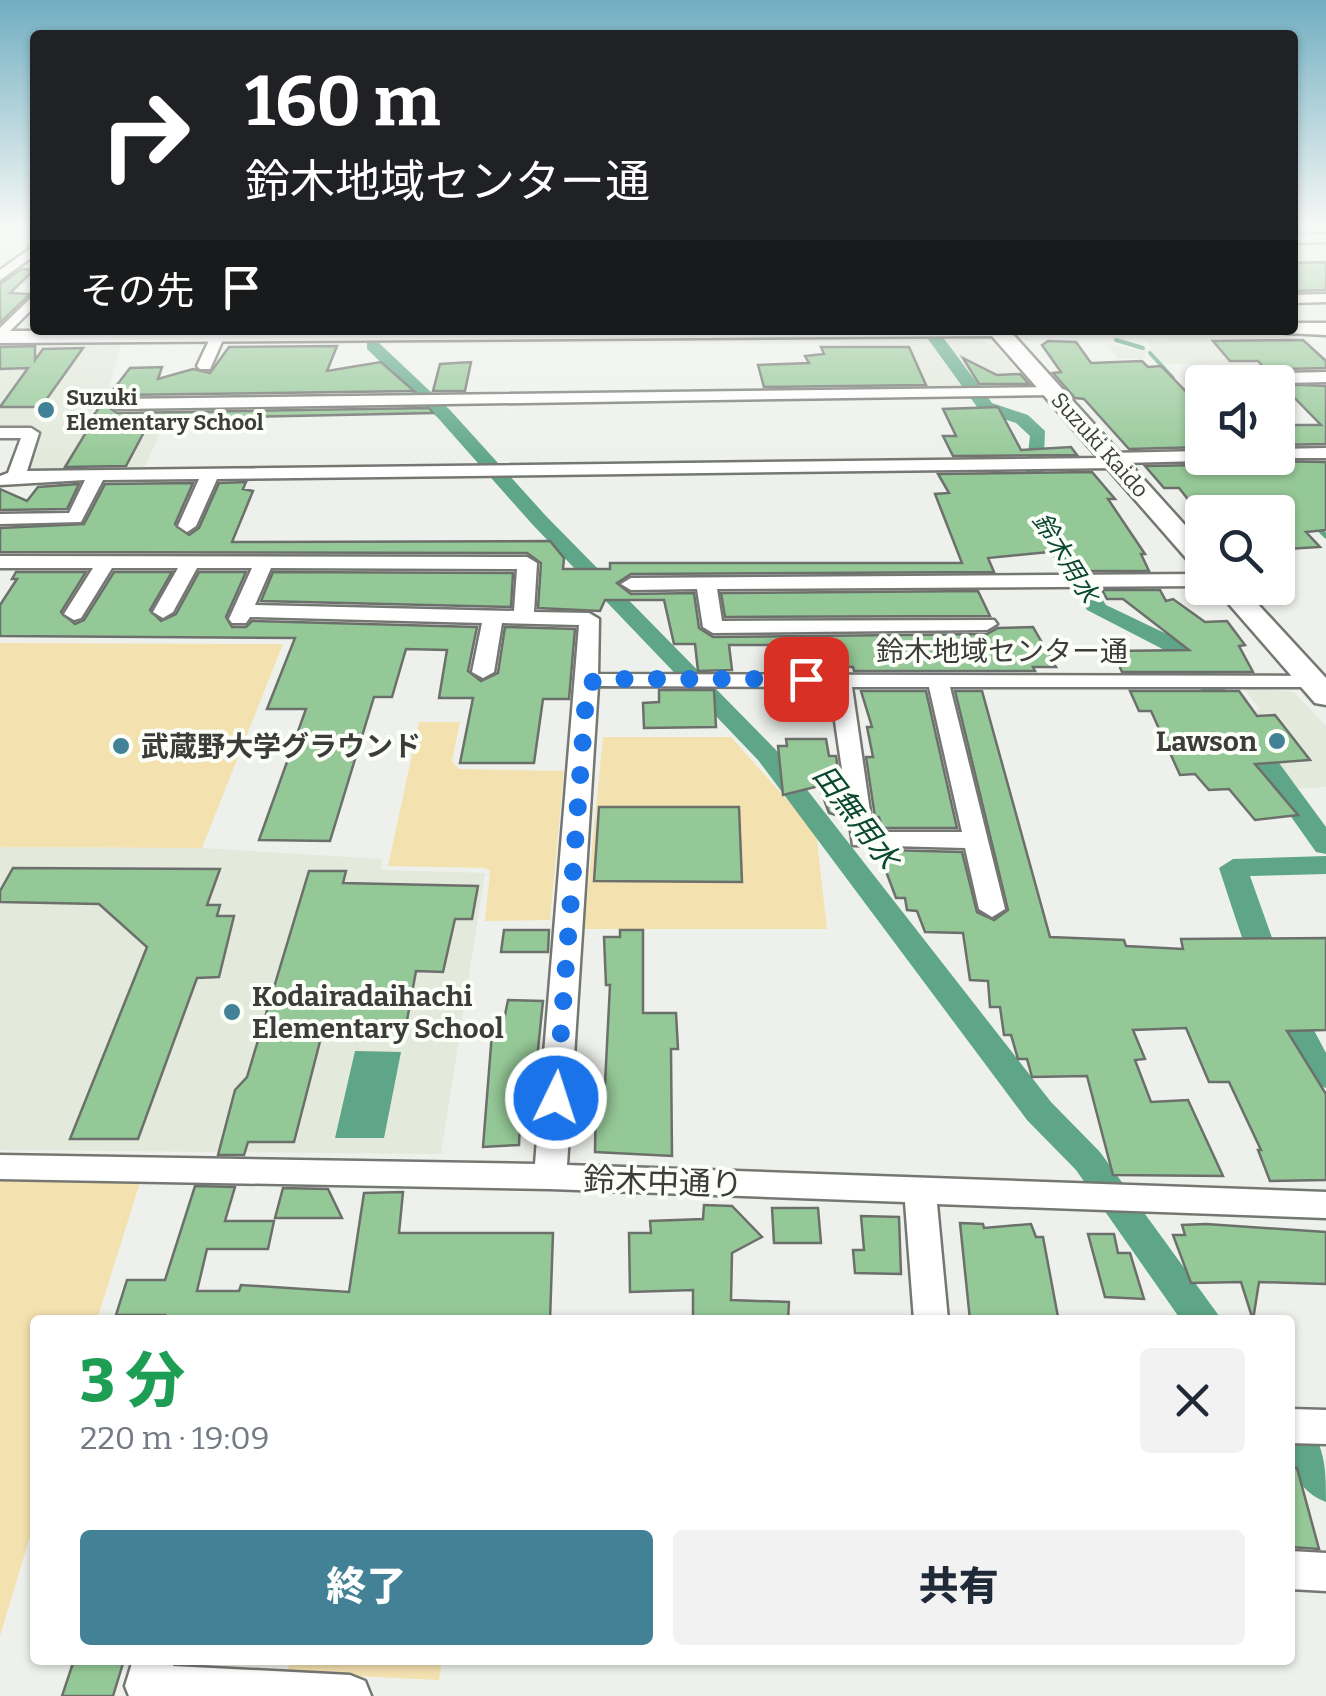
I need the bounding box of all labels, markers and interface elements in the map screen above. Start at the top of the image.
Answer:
text: 160 m [245,60,440,144]
icon: right [80,70,210,200]
text: 鈴木地域センター通 [245,155,650,209]
icon: arrive [214,260,269,315]
text: その先 [80,268,194,314]
map controls [1185,365,1295,605]
button: sound [1185,365,1295,475]
place label: Suzuki Elementary School [66,384,264,436]
street label: Suzuki Kaido [1046,387,1154,503]
marker: Suzuki Elementary School [35,399,57,421]
button: search [1185,495,1295,605]
water label: 鈴木用水 [1026,508,1106,611]
street label: 鈴木地域センター通 [876,635,1128,668]
pin [764,637,849,722]
icon: arrive [779,652,834,707]
place label: Lawson [1156,725,1257,758]
place label: 武蔵野大学グラウンド [141,730,421,763]
marker: Lawson [1266,730,1288,752]
marker: 武蔵野大学グラウンド [110,735,132,757]
water label: 田無用水 [806,758,908,878]
place label: Kodairadaihachi Elementary School [252,980,504,1045]
marker: Kodairadaihachi Elementary School [221,1001,243,1023]
position arrow [504,1046,608,1150]
street label: 鈴木中通り [582,1160,744,1204]
text: 3 分 [80,1345,185,1417]
button: close [1140,1348,1245,1453]
text: 220 m · 19:09 [80,1419,270,1457]
button: 終了 [80,1530,653,1645]
button: 共有 [673,1530,1245,1645]

